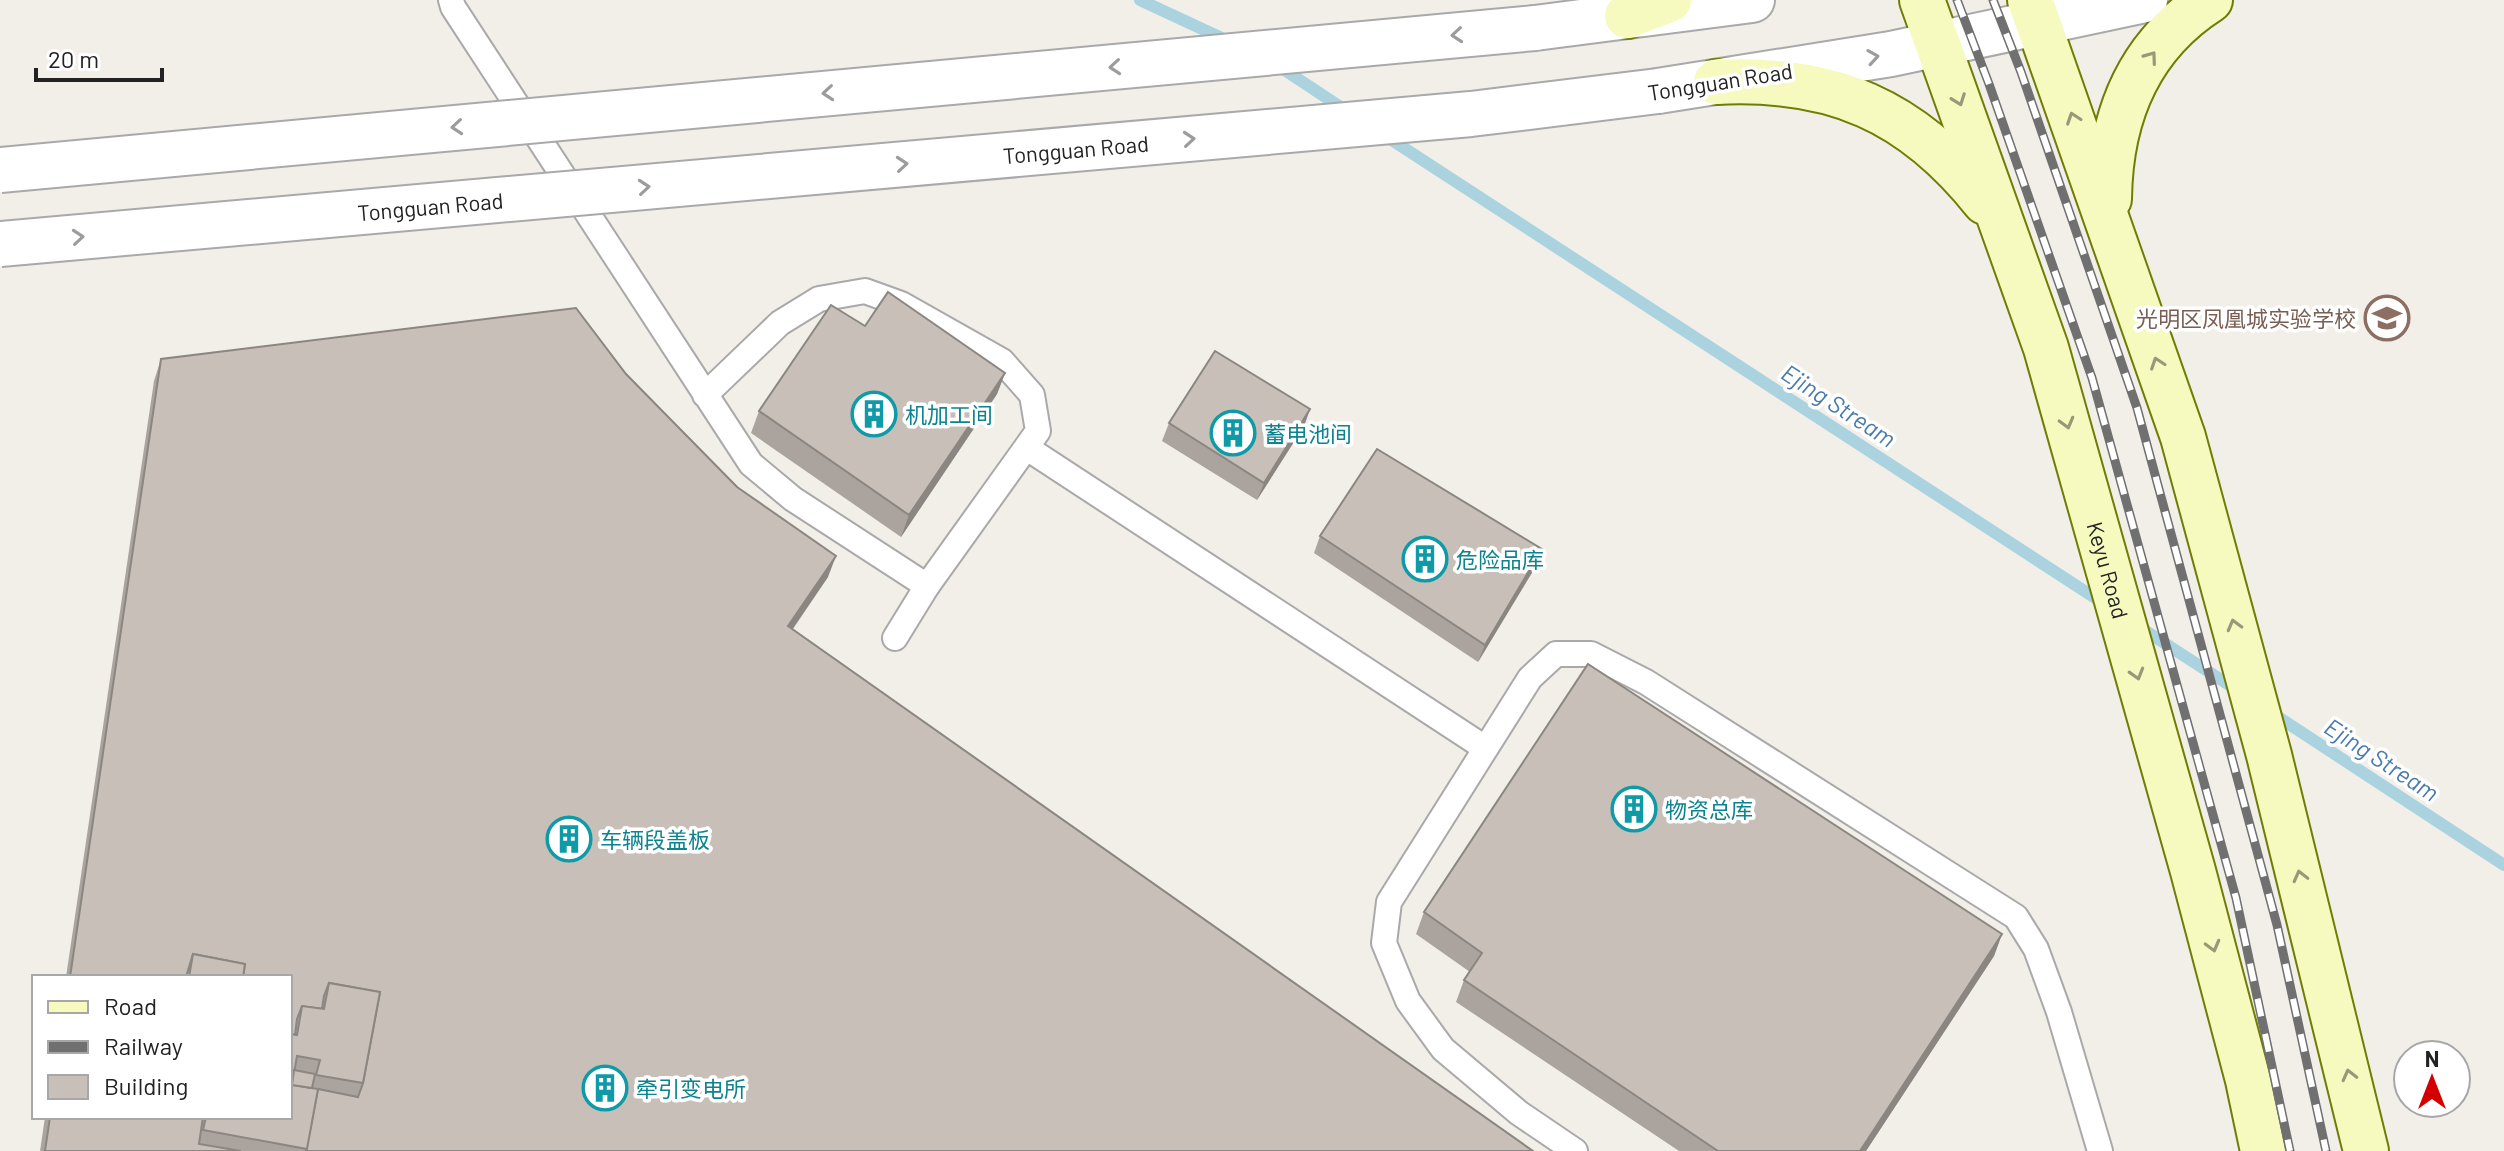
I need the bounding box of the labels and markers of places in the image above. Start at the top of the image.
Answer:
school or university icon: 光明区凤凰城实验学校 [2363,294,2411,342]
place label: 光明区凤凰城实验学校 [2136,305,2356,331]
building icon: 机加工间 [850,390,898,438]
place label: 机加工间 [905,401,993,427]
building icon: 蓄电池间 [1209,409,1257,457]
place label: 蓄电池间 [1264,420,1352,446]
building icon: 危险品库 [1401,535,1449,583]
place label: 危险品库 [1456,546,1544,572]
building icon: 物资总库 [1610,785,1658,833]
place label: 物资总库 [1665,796,1753,822]
building icon: 车辆段盖板 [545,815,593,863]
place label: 车辆段盖板 [600,826,710,852]
building icon: 牵引变电所 [581,1064,629,1112]
place label: 牵引变电所 [636,1075,746,1101]

